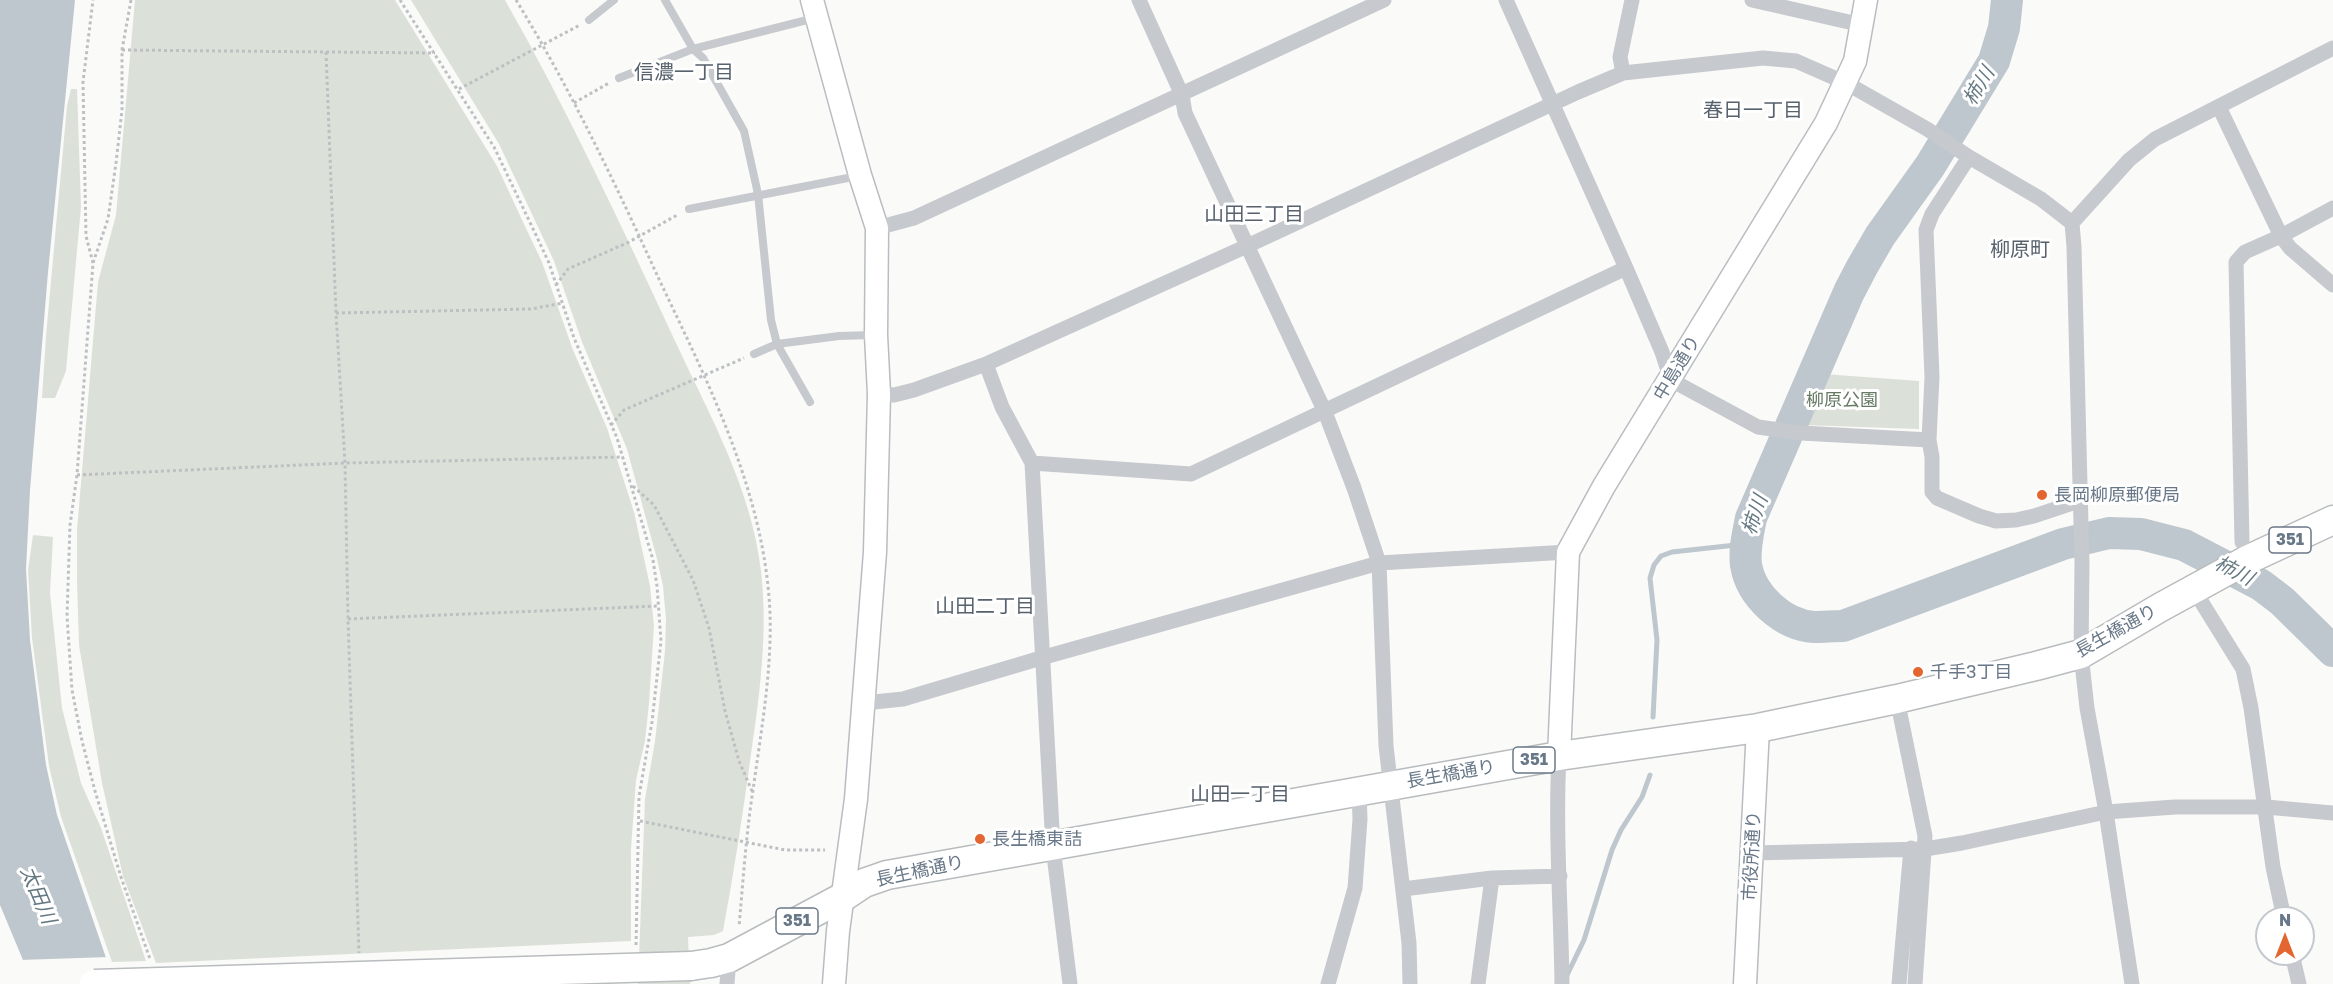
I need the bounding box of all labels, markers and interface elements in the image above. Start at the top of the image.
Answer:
district label: 信濃一丁目 [634,61,734,85]
water label: 柿川 [1958,63,2000,109]
district label: 春日一丁目 [1703,99,1803,123]
district label: 山田三丁目 [1204,203,1304,227]
district label: 柳原町 [1990,238,2050,262]
street label: 中島通り [1649,332,1705,404]
park label: 柳原公園 [1806,389,1878,411]
place label: 長岡柳原郵便局 [2054,484,2180,506]
marker: 長岡柳原郵便局 [2035,488,2049,502]
water label: 柿川 [1737,492,1773,538]
road number: 351 [2269,527,2311,553]
water label: 柿川 [2211,551,2257,591]
district label: 山田二丁目 [935,595,1035,619]
street label: 長生橋通り [2071,600,2161,662]
place label: 千手3丁目 [1930,661,2013,683]
marker: 千手3丁目 [1911,665,1925,679]
road number: 351 [1513,747,1555,773]
street label: 長生橋通り [1405,756,1497,792]
district label: 山田一丁目 [1190,783,1290,807]
street label: 市役所通り [1739,810,1765,902]
place label: 長生橋東詰 [992,828,1082,850]
marker: 長生橋東詰 [973,832,987,846]
street label: 長生橋通り [874,851,966,891]
water label: 太田川 [15,863,61,927]
north arrow [2255,906,2315,966]
road number: 351 [776,908,818,934]
text: N [2279,910,2291,930]

